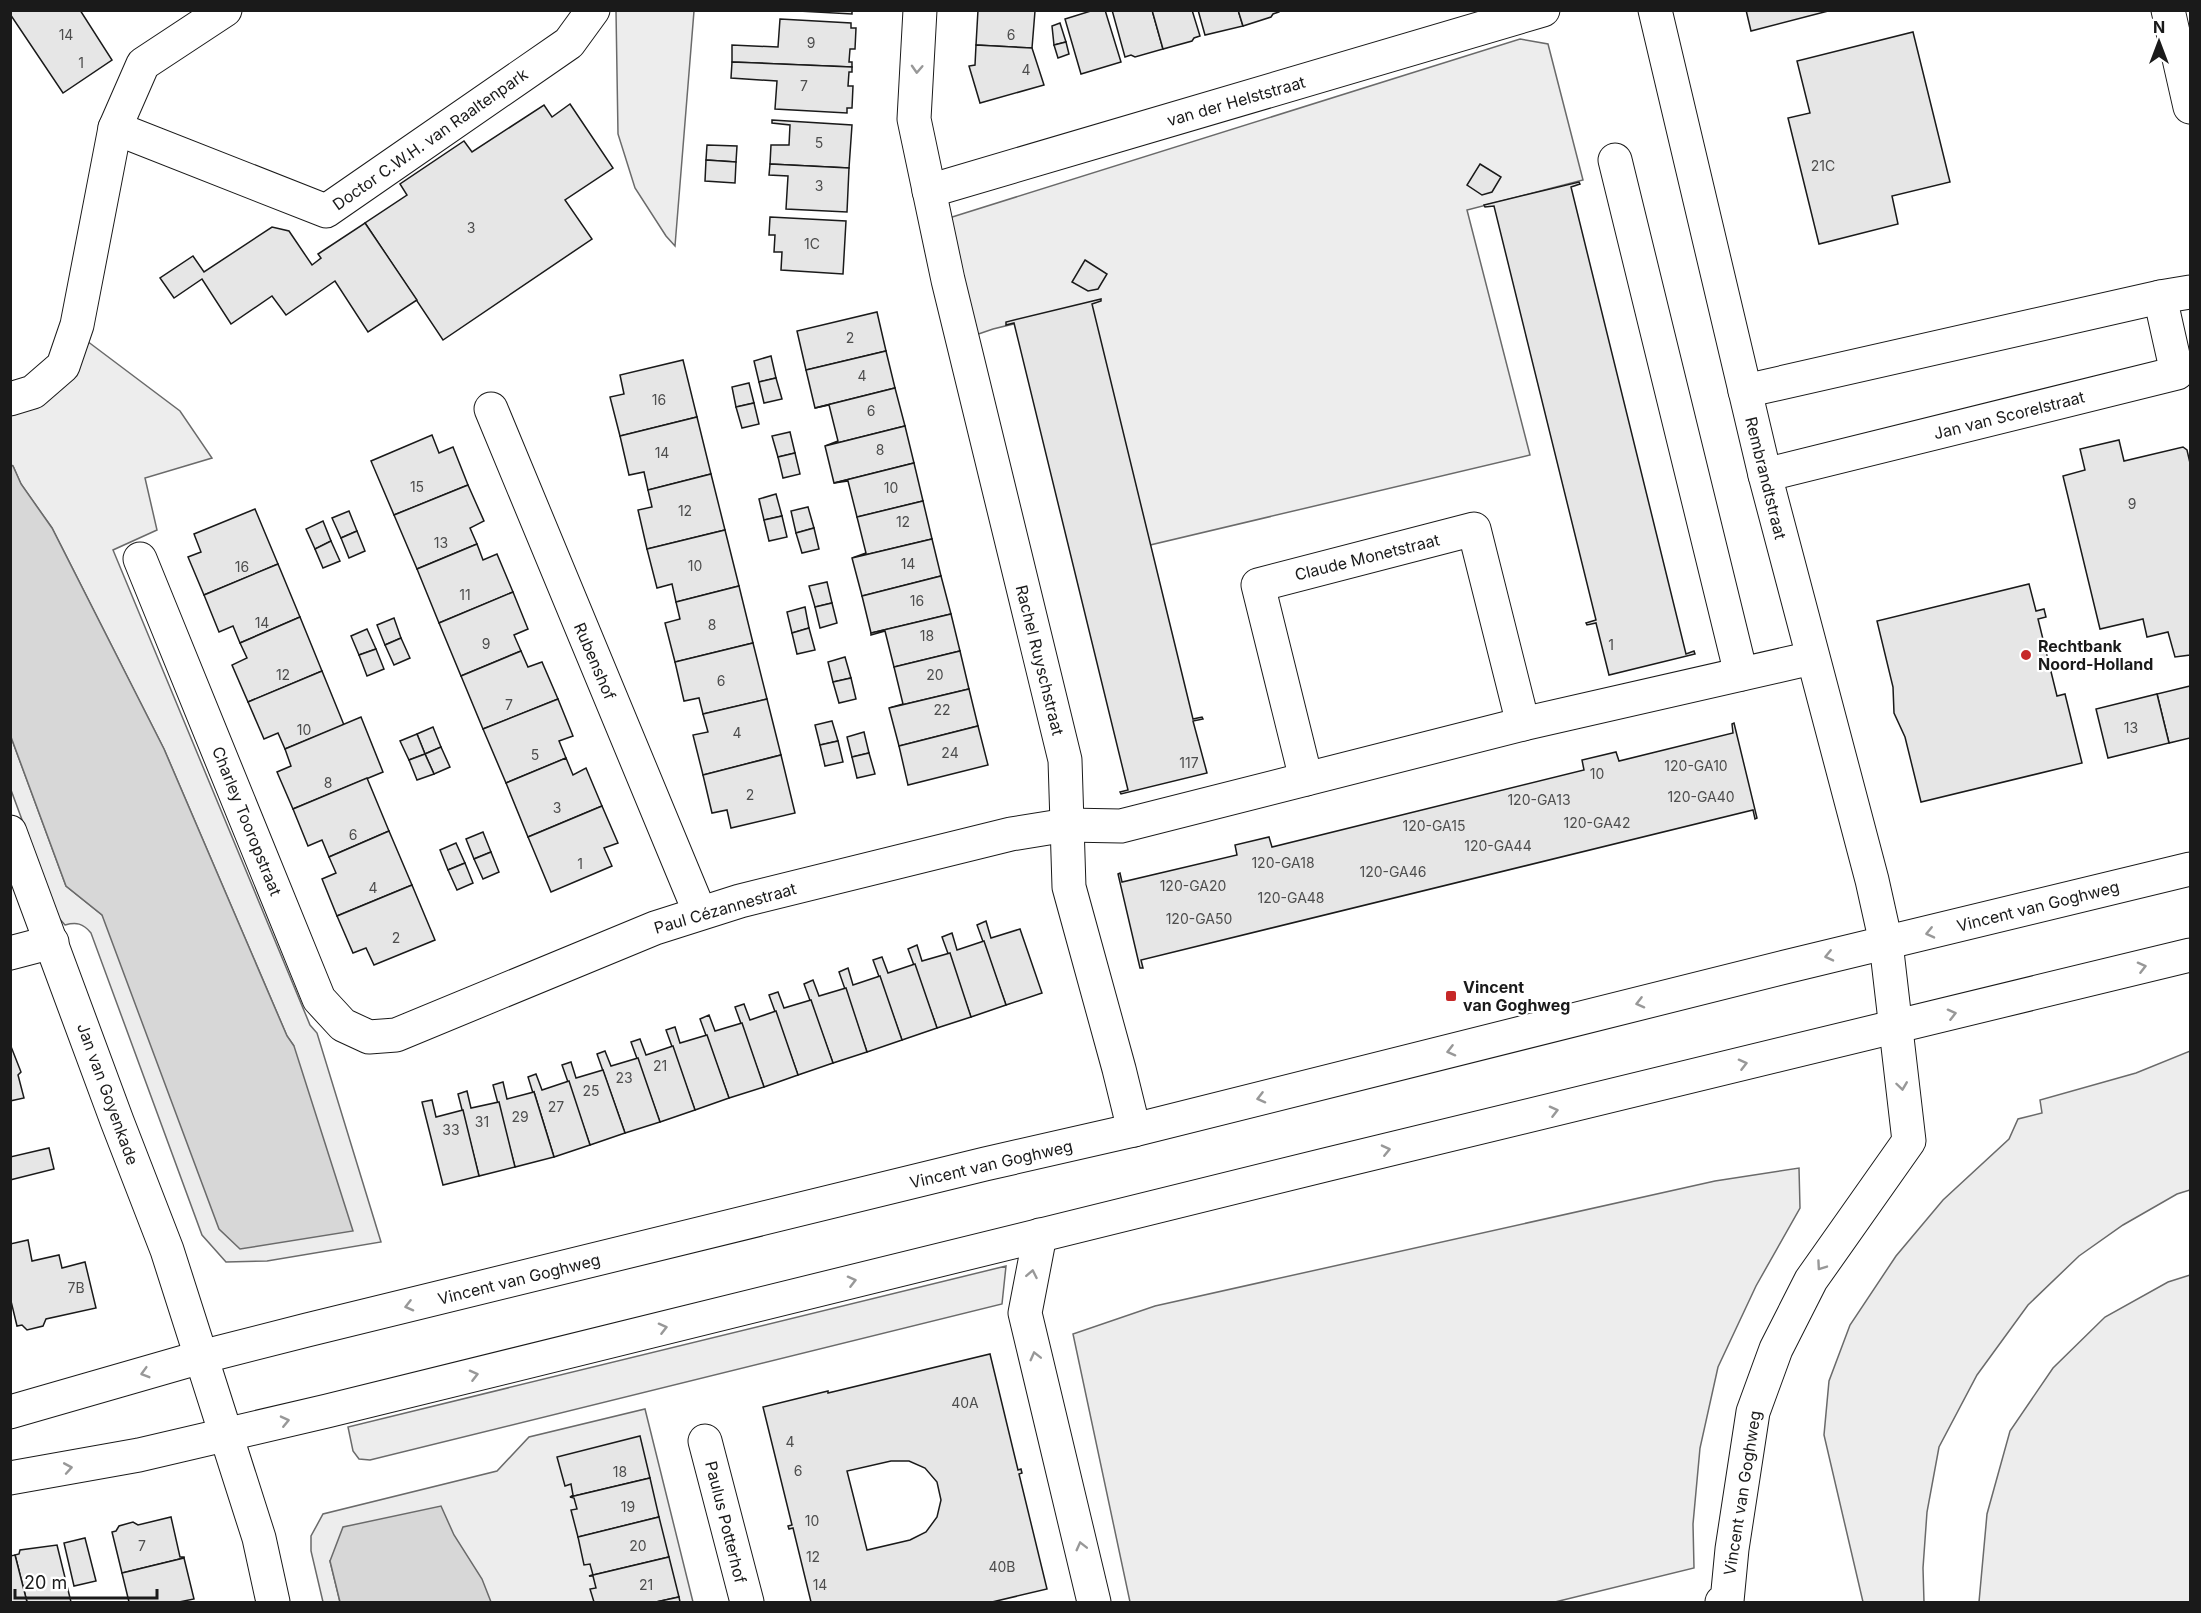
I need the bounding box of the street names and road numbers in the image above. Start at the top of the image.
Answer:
street label: Doctor C.W.H. van Raaltenpark [329,64,532,214]
street label: van der Helststraat [1164,72,1308,130]
street label: Jan van Scorelstraat [1931,387,2087,443]
street label: Rembrandtstraat [1741,415,1791,541]
street label: Claude Monetstraat [1293,529,1441,585]
street label: Rachel Ruyschstraat [1012,583,1068,737]
street label: Rubenshof [570,619,620,703]
street label: Charley Tooropstraat [208,743,286,899]
street label: Vincent van Goghweg [1955,876,2121,936]
street label: Paul Cézannestraat [652,878,798,938]
street label: Jan van Goyenkade [73,1020,143,1168]
street label: Vincent van Goghweg [908,1136,1074,1192]
street label: Vincent van Goghweg [436,1249,602,1309]
street label: Vincent van Goghweg [1719,1409,1765,1577]
street label: Paulus Potterhof [701,1459,751,1585]

